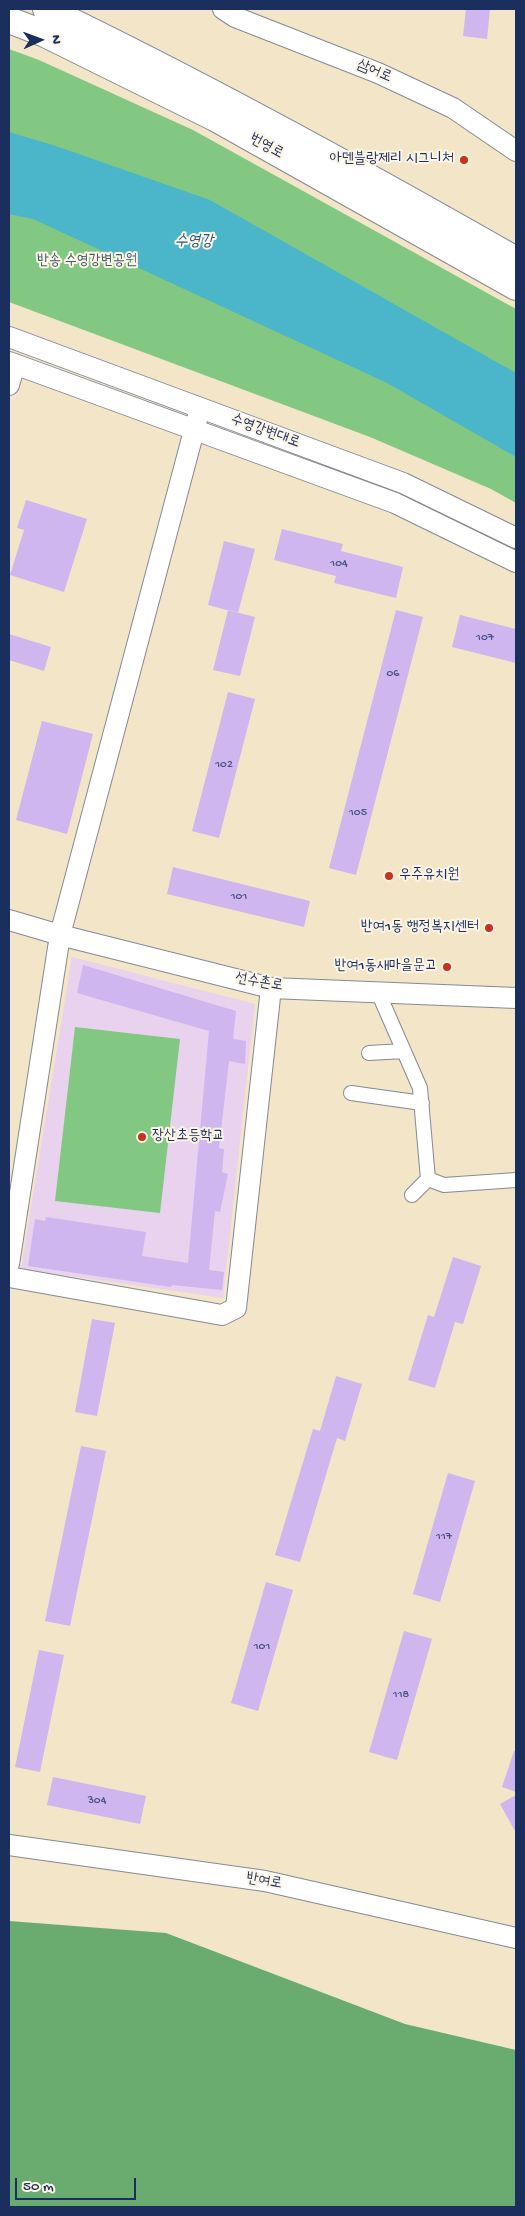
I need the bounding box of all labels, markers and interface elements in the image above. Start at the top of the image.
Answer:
north arrow [15,15,65,65]
text: N [47,35,64,44]
street label: 삼어로 [354,57,394,87]
street label: 번영로 [246,130,286,164]
place label: 아덴블랑제리 시그니처 [330,151,454,169]
marker: 아덴블랑제리 시그니처 [458,154,470,166]
water label: 수영강 [175,233,213,253]
park label: 반송 수영강변공원 [37,253,137,271]
street label: 수영강변대로 [228,411,302,453]
house number: 104 [330,557,348,571]
house number: 107 [476,631,494,645]
house number: 06 [387,667,399,681]
house number: 102 [215,758,233,772]
house number: 105 [349,806,367,820]
place label: 우주유치원 [399,867,459,885]
marker: 우주유치원 [383,870,395,882]
house number: 101 [231,890,247,904]
place label: 반여1동 행정복지센터 [361,919,479,937]
marker: 반여1동 행정복지센터 [483,922,495,934]
place label: 반여1동새마을문고 [334,958,437,976]
marker: 반여1동새마을문고 [441,961,453,973]
street label: 선수촌로 [234,970,284,996]
place label: 장산초등학교 [152,1128,224,1146]
marker: 장산초등학교 [136,1131,148,1143]
house number: 117 [436,1530,452,1544]
house number: 101 [254,1640,270,1654]
house number: 118 [393,1688,409,1702]
house number: 304 [88,1794,106,1808]
street label: 반여로 [245,1870,283,1894]
scale bar [18,2168,139,2200]
text: 50 m [23,2178,54,2196]

